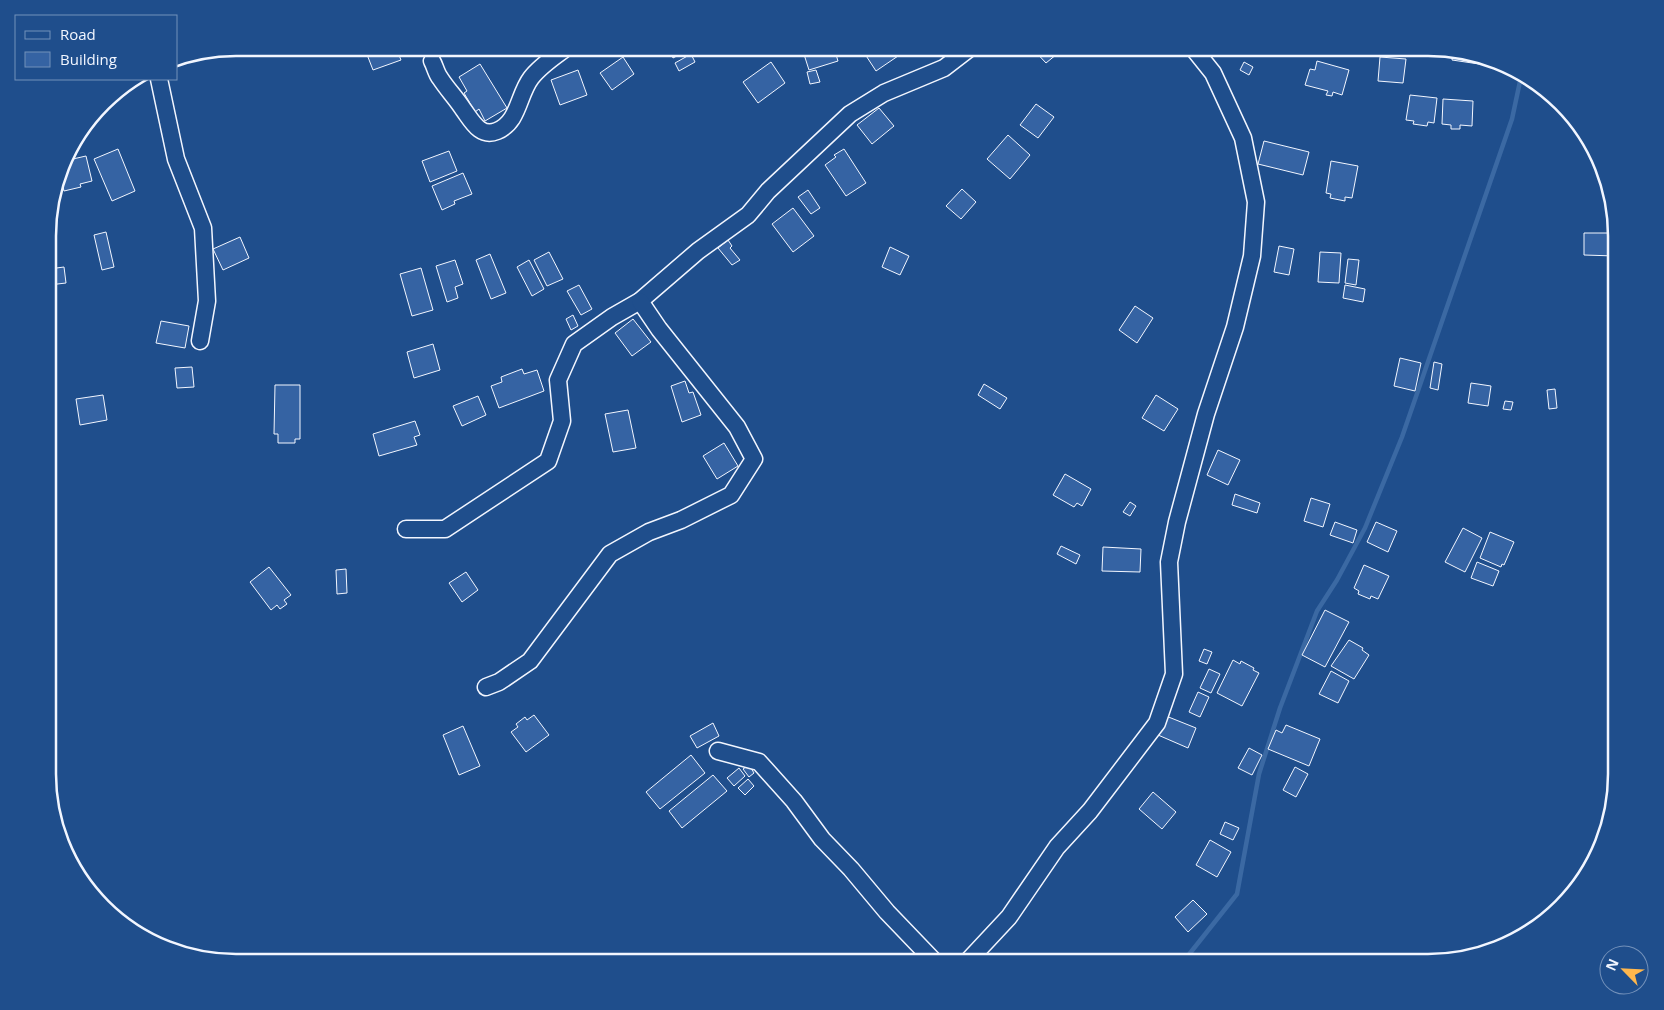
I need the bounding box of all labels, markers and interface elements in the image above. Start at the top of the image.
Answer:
legend [15,15,178,80]
text: Road [60,24,96,44]
text: Building [60,49,117,69]
north arrow [1599,945,1649,995]
text: N [1601,955,1623,974]

